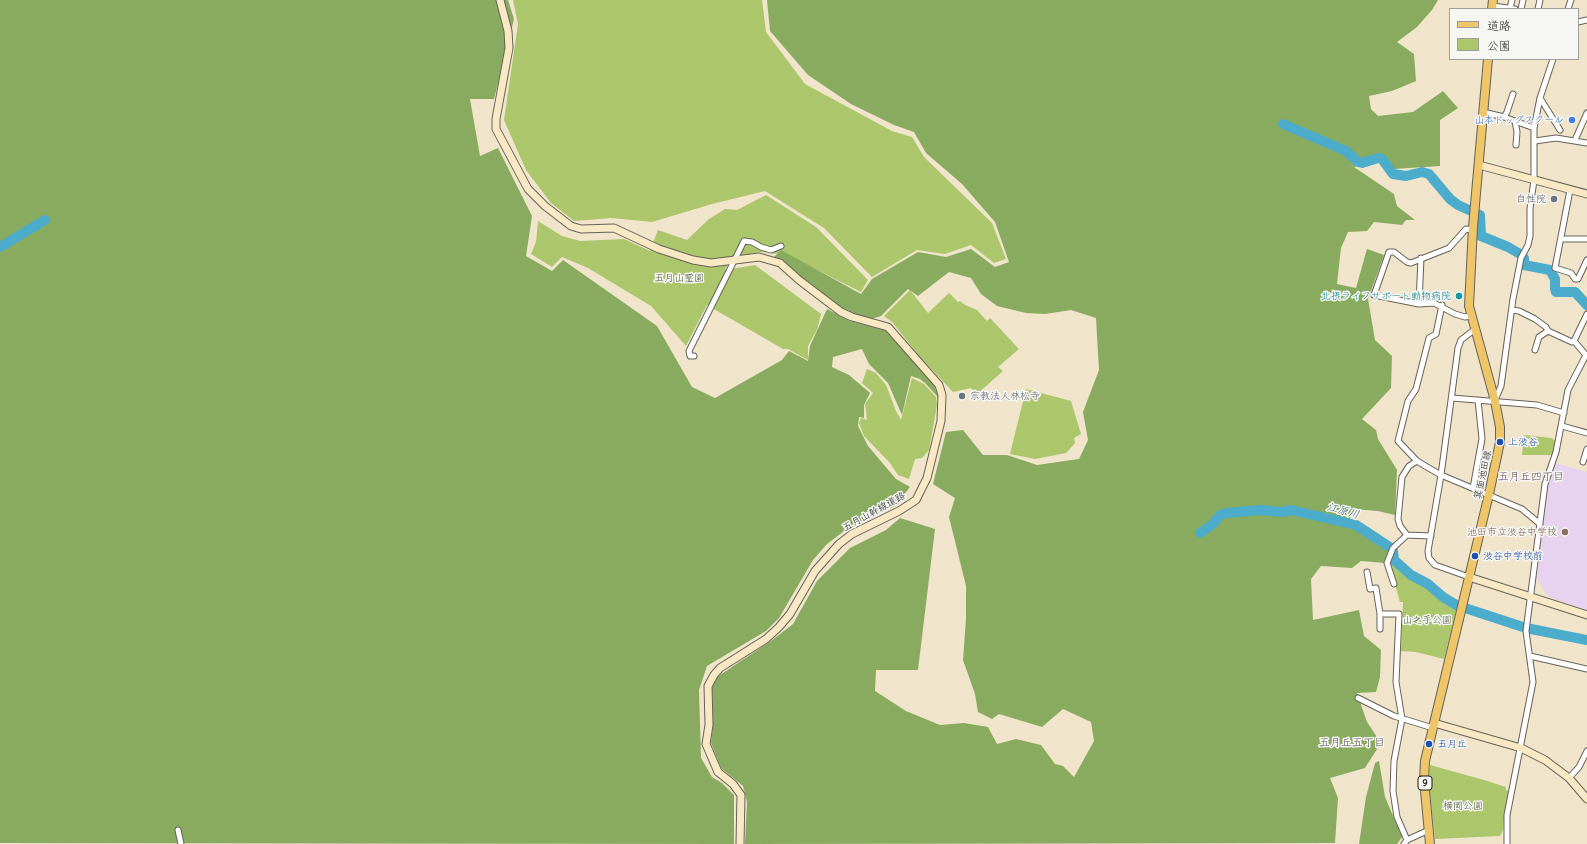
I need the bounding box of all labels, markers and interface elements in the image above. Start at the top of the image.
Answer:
legend [1449,8,1579,60]
text: 道路 [1487,18,1511,33]
text: 公園 [1487,38,1511,53]
place label: 山本ドッグスクール [1474,114,1564,126]
marker: 山本ドッグスクール [1567,115,1577,125]
place label: 自性院 [1516,193,1546,205]
marker: 自性院 [1549,194,1559,204]
park label: 五月山霊園 [654,272,704,284]
place label: 北摂ライフサポート動物病院 [1321,290,1451,302]
marker: 北摂ライフサポート動物病院 [1454,291,1464,301]
place label: 宗教法人林松寺 [970,390,1040,402]
marker: 宗教法人林松寺 [957,391,967,401]
place label: 上渋谷 [1508,436,1538,448]
marker: 上渋谷 [1495,437,1505,447]
street label: 箕面池田線 [1472,449,1494,501]
district label: 五月丘四丁目 [1498,470,1564,484]
street label: 五月山幹線道路 [840,490,908,534]
water label: 江原川 [1325,500,1361,522]
place label: 池田市立渋谷中学校 [1467,526,1557,538]
marker: 池田市立渋谷中学校 [1560,527,1570,537]
place label: 渋谷中学校前 [1483,550,1543,562]
marker: 渋谷中学校前 [1470,551,1480,561]
park label: 山之手公園 [1402,614,1452,626]
district label: 五月丘五丁目 [1319,736,1385,750]
place label: 五月丘 [1437,738,1467,750]
marker: 五月丘 [1424,739,1434,749]
road number: 9 [1418,776,1432,790]
park label: 横岡公園 [1443,800,1483,812]

